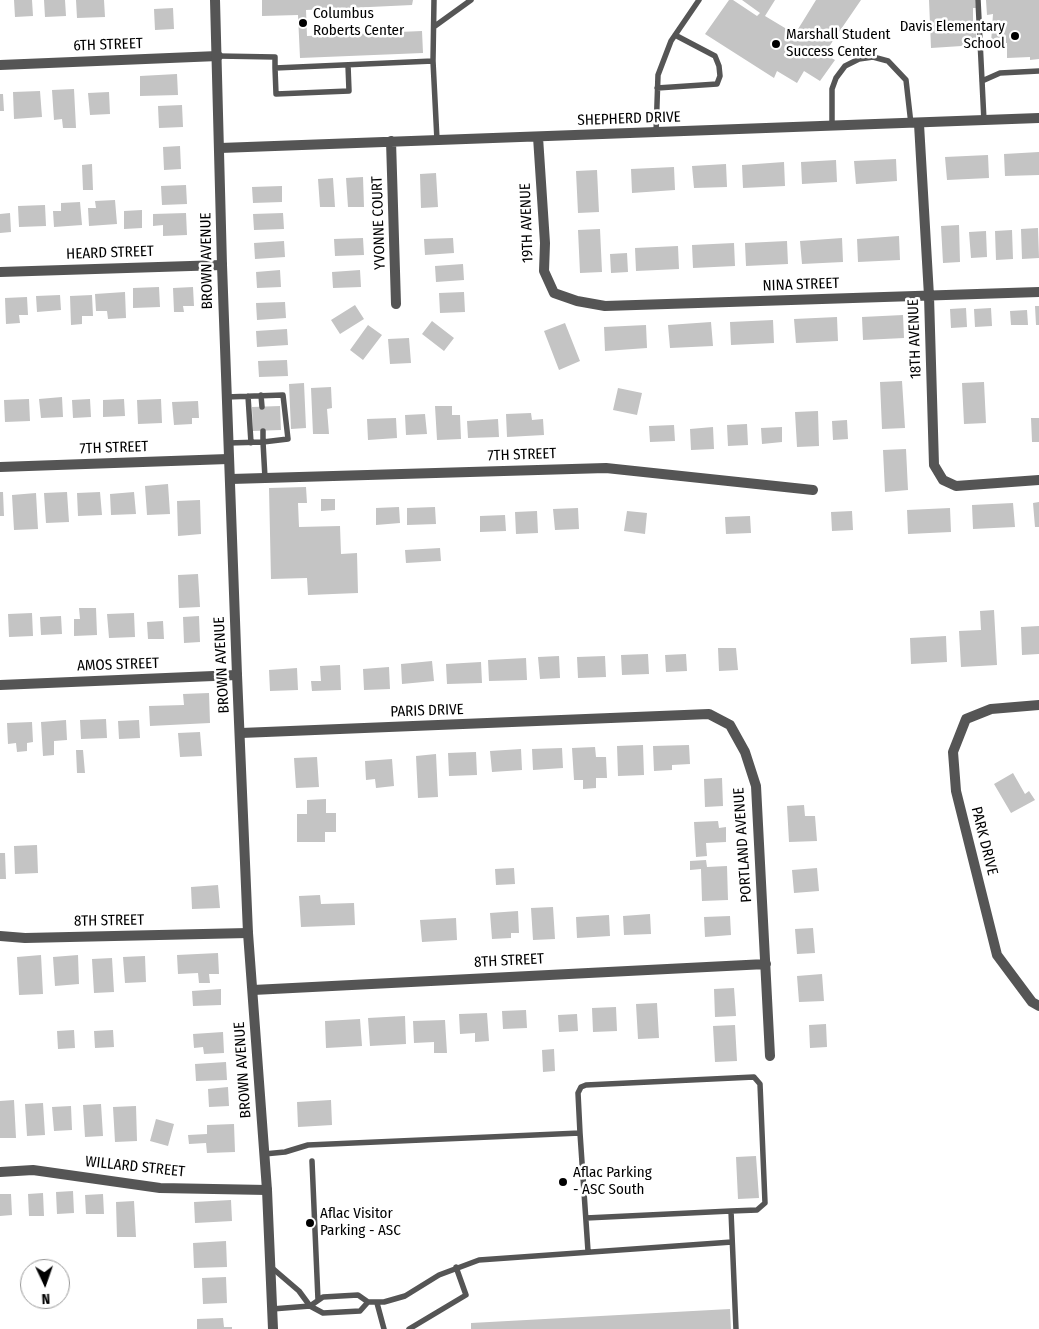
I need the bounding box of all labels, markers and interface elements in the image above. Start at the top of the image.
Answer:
place label: Columbus Roberts Center [313,5,404,40]
marker: Columbus Roberts Center [297,17,309,29]
place label: Davis Elementary School [900,18,1005,53]
place label: Marshall Student Success Center [786,26,890,61]
marker: Davis Elementary School [1009,30,1021,42]
street label: 6TH STREET [73,35,143,55]
marker: Marshall Student Success Center [770,38,782,50]
street label: SHEPHERD DRIVE [577,108,681,130]
street label: YVONNE COURT [368,176,390,270]
street label: 19TH AVENUE [517,183,537,263]
street label: BROWN AVENUE [197,212,217,310]
street label: HEARD STREET [66,242,154,264]
street label: NINA STREET [762,275,840,295]
street label: 18TH AVENUE [905,299,925,379]
street label: 7TH STREET [79,438,149,458]
street label: 7TH STREET [487,445,557,465]
street label: BROWN AVENUE [210,616,234,714]
street label: AMOS STREET [77,655,159,675]
street label: PARIS DRIVE [390,701,464,721]
street label: PORTLAND AVENUE [730,787,756,903]
street label: PARK DRIVE [967,805,1001,877]
street label: 8TH STREET [74,911,144,931]
street label: 8TH STREET [474,950,544,972]
street label: BROWN AVENUE [231,1021,255,1119]
street label: WILLARD STREET [84,1153,186,1181]
place label: Aflac Parking - ASC South [573,1164,652,1199]
marker: Aflac Parking - ASC South [557,1176,569,1188]
place label: Aflac Visitor Parking - ASC [320,1205,401,1240]
marker: Aflac Visitor Parking - ASC [304,1217,316,1229]
north arrow [20,1259,70,1309]
text: N [41,1290,50,1307]

